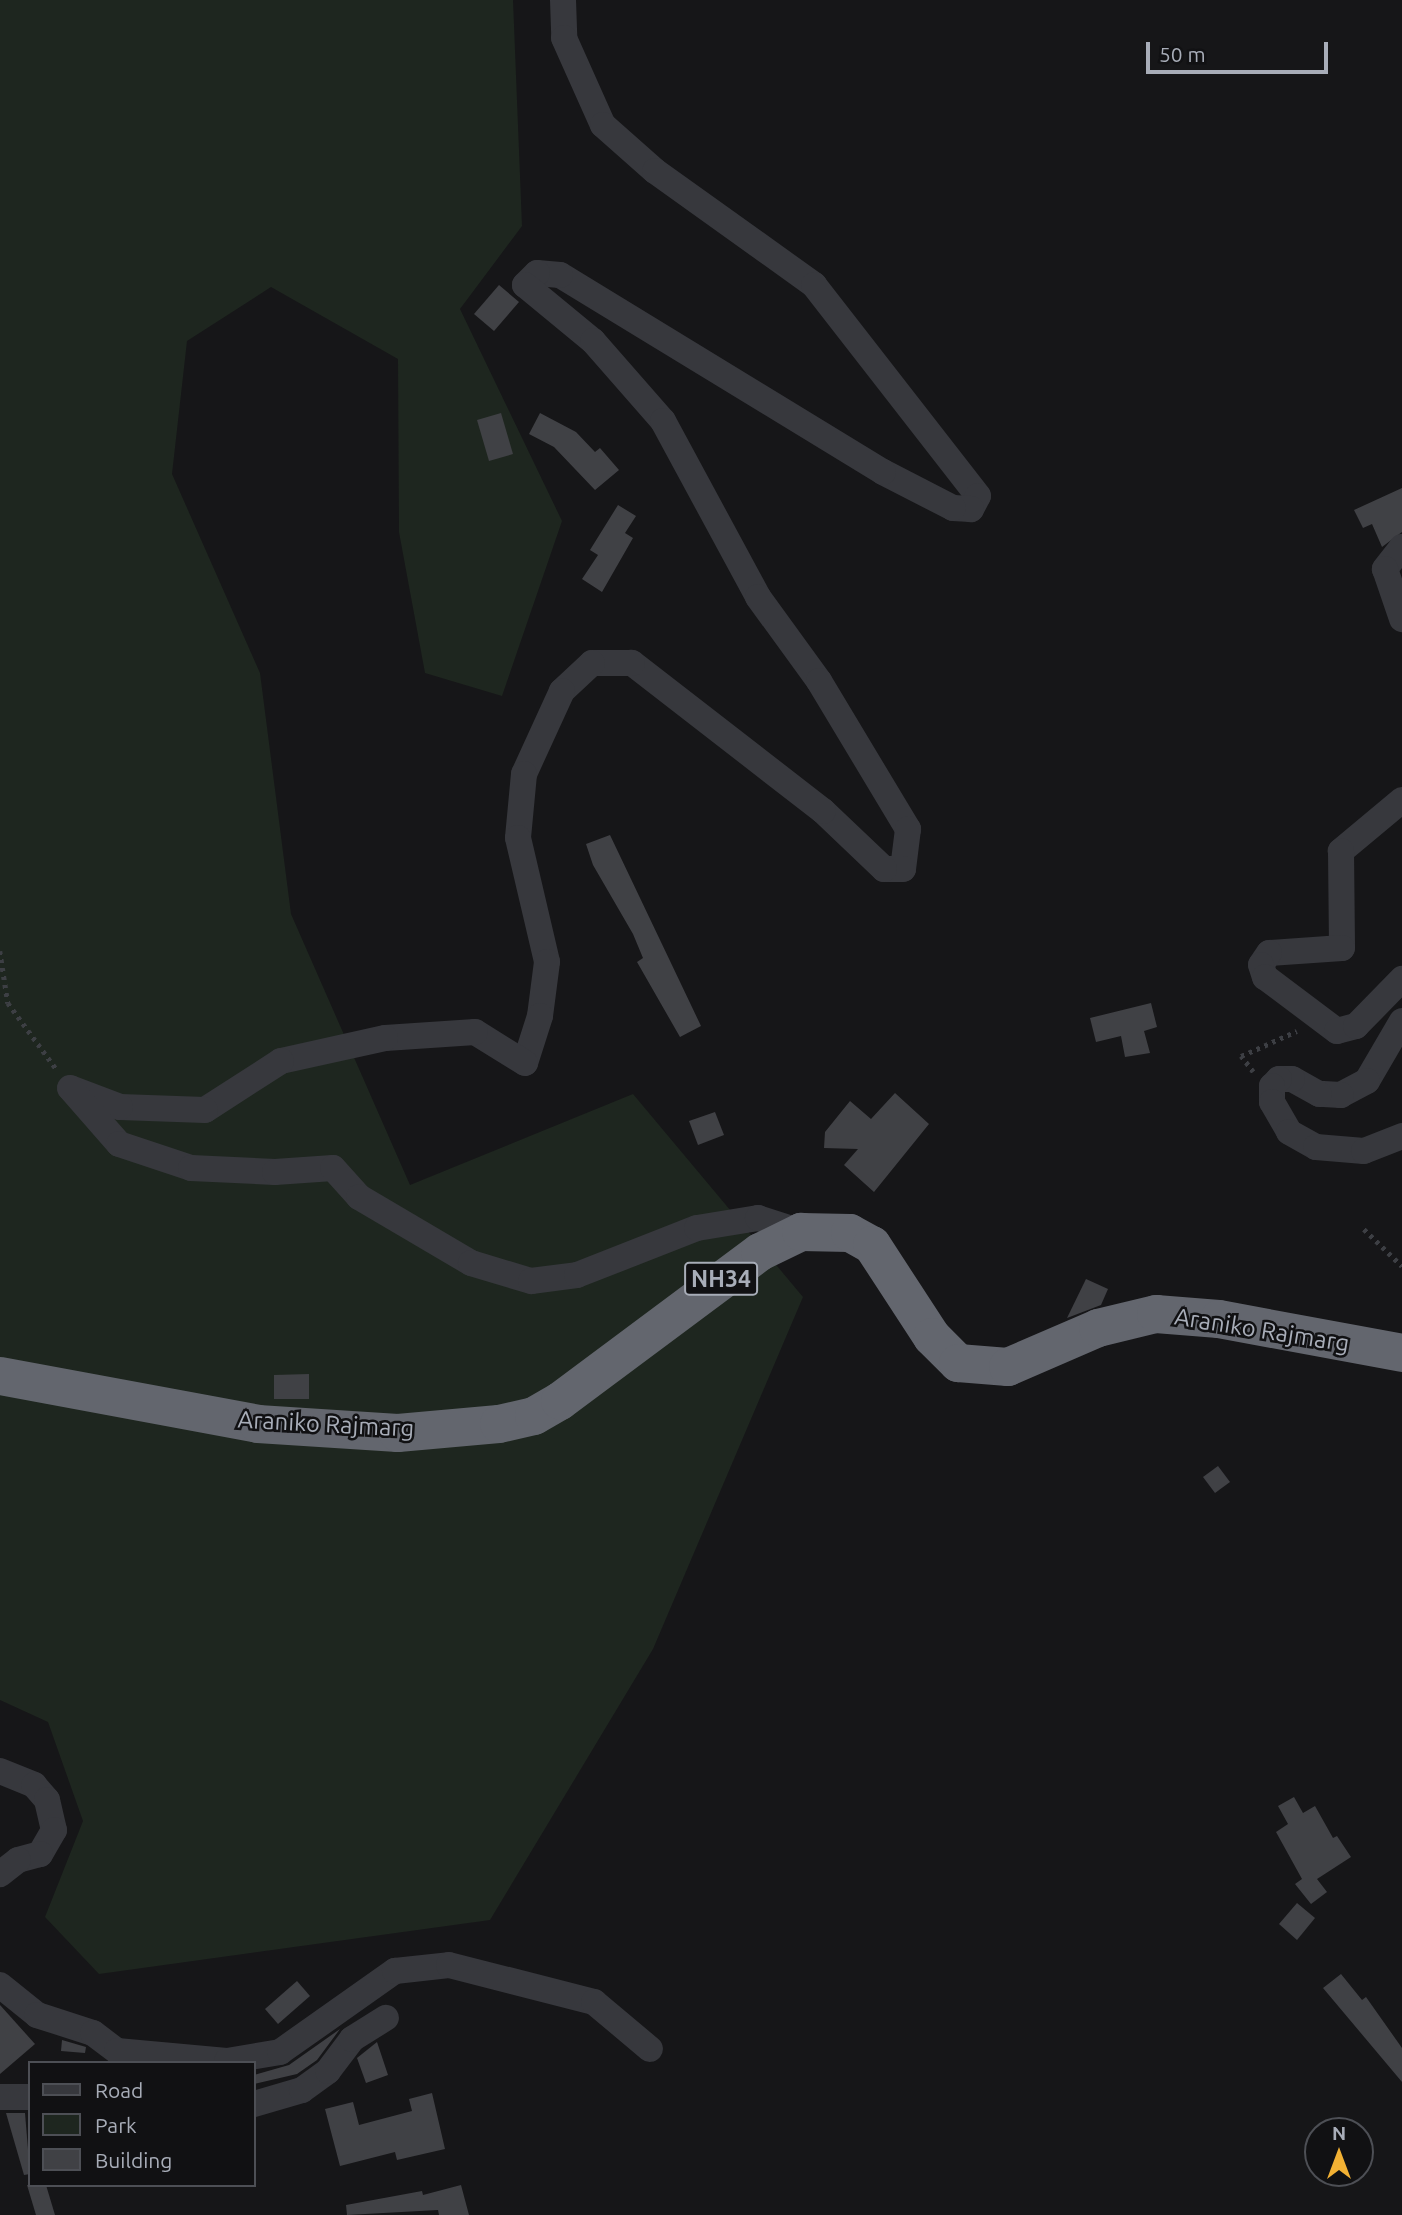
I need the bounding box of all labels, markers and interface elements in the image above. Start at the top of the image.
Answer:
scale bar [1150,28,1332,72]
text: 50 m [1159,42,1206,66]
road number: NH34 [682,1260,760,1298]
street label: Araniko Rajmarg [1172,1302,1352,1358]
street label: Araniko Rajmarg [237,1405,415,1443]
legend [28,2061,256,2187]
text: Road [95,2078,143,2102]
text: Park [95,2113,137,2137]
north arrow [1304,2117,1374,2187]
text: N [1332,2122,1346,2144]
text: Building [95,2148,172,2172]

